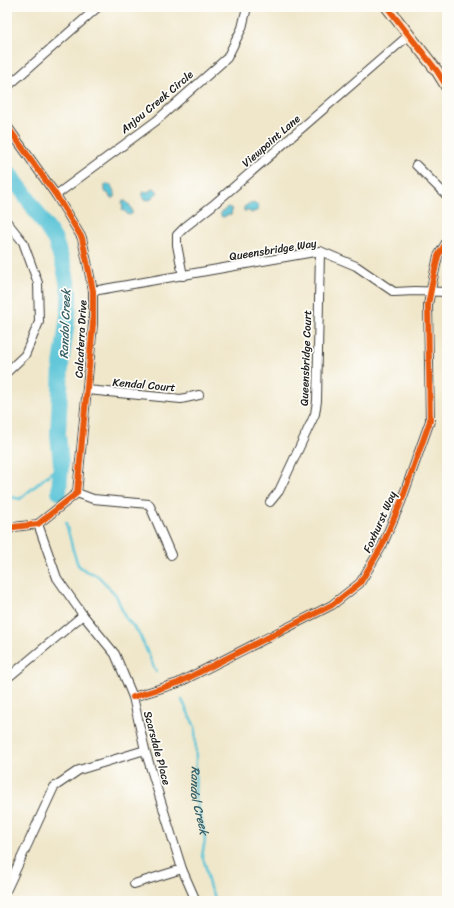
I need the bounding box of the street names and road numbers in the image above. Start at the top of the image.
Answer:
street label: Anjou Creek Circle [115,65,198,139]
street label: Viewpoint Lane [237,110,305,172]
street label: Queensbridge Way [228,234,318,266]
street label: Calcaterra Drive [69,299,93,379]
street label: Queensbridge Court [295,310,317,406]
street label: Kendal Court [112,373,176,397]
street label: Foxhurst Way [358,488,402,556]
street label: Scarsdale Place [138,709,176,788]

